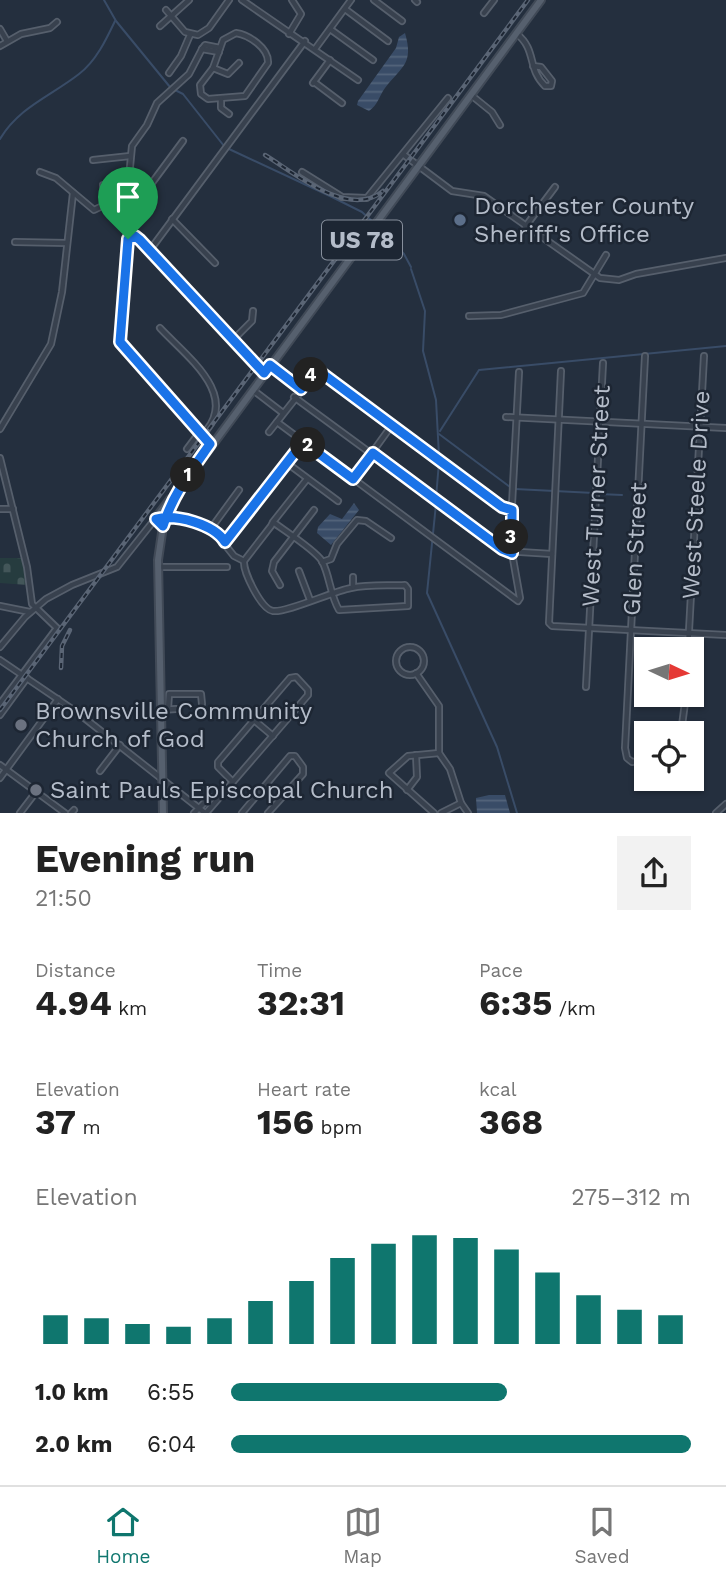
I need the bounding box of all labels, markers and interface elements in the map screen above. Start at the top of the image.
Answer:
pin [98,167,158,239]
icon: arrive [109,178,147,216]
place label: Dorchester County Sheriff's Office [474,192,695,248]
marker: Dorchester County Sheriff's Office [452,212,468,228]
road number: US 78 [322,220,402,260]
pin: 4 [294,358,328,392]
text: 4 [304,363,317,386]
street label: West Turner Street [576,384,616,608]
street label: West Steele Drive [677,390,715,600]
pin: 2 [290,428,326,462]
text: 2 [302,433,313,456]
pin: 1 [170,458,206,492]
text: 1 [183,463,192,486]
street label: Glen Street [618,481,652,617]
pin: 3 [494,520,528,554]
text: 3 [505,525,516,548]
north arrow [634,637,704,707]
map controls [634,637,704,791]
place label: Brownsville Community Church of God [35,697,313,753]
marker: Brownsville Community Church of God [13,717,29,733]
button: locate [634,721,704,791]
place label: Saint Pauls Episcopal Church [50,776,394,804]
marker: Saint Pauls Episcopal Church [28,782,44,798]
button: share [617,836,691,910]
text: Evening run [35,837,255,881]
text: 21:50 [35,885,92,912]
text: Distance [35,959,116,982]
text: Time [257,959,302,982]
text: Pace [479,959,523,982]
text: 4.94 [35,982,112,1024]
text: 32:31 [257,982,345,1024]
text: 6:35 [479,982,552,1024]
text: km [112,997,147,1020]
text: /km [552,997,596,1020]
text: Elevation [35,1078,120,1101]
text: Heart rate [257,1078,351,1101]
text: kcal [479,1078,517,1101]
text: 37 [35,1101,76,1143]
text: 156 [257,1101,314,1143]
text: 368 [479,1101,543,1143]
text: m [76,1116,101,1139]
text: bpm [314,1116,362,1139]
text: Elevation [35,1184,138,1211]
text: 275–312 m [571,1184,691,1211]
text: 1.0 km [35,1379,109,1406]
text: 6:55 [147,1379,195,1406]
text: 2.0 km [35,1431,113,1458]
text: 6:04 [147,1431,196,1458]
tab: Home [96,1503,151,1568]
tab: Map [343,1503,382,1568]
tab: Saved [574,1503,630,1568]

